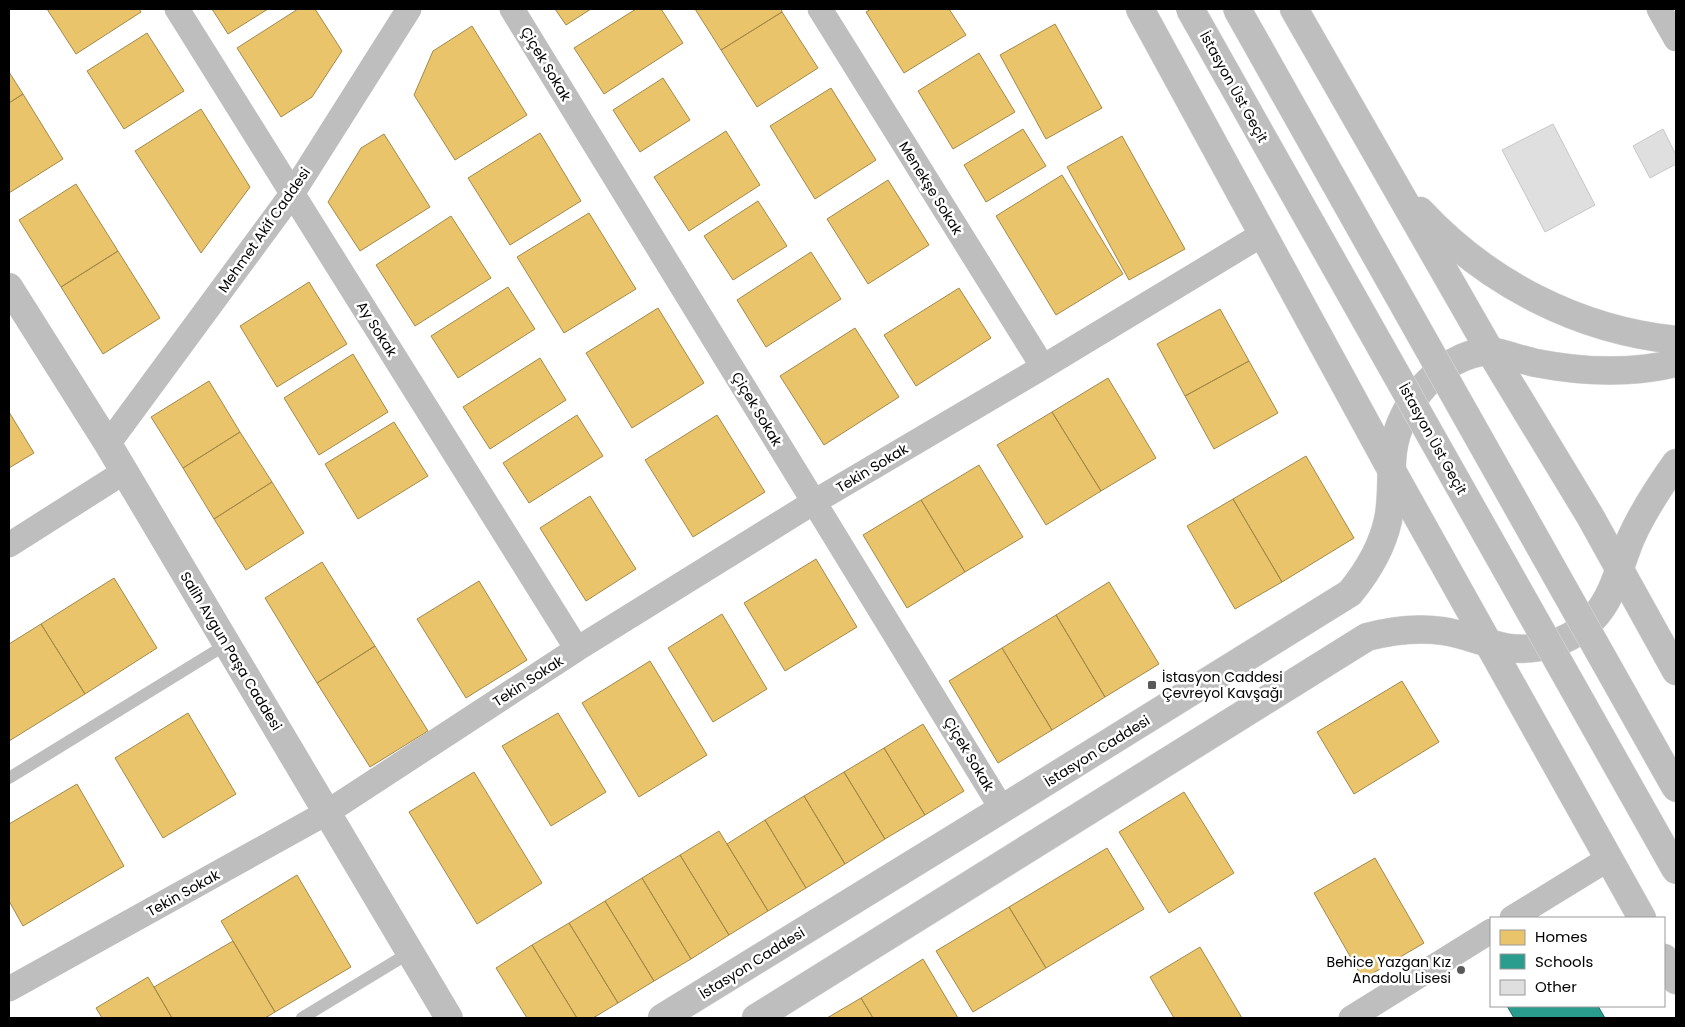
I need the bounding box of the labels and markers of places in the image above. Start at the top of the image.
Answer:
place label: İstasyon Caddesi Çevreyol Kavşağı [1162,667,1283,703]
marker: İstasyon Caddesi Çevreyol Kavşağı [1146,679,1158,691]
place label: Behice Yazgan Kız Anadolu Lisesi [1327,952,1451,988]
marker: Behice Yazgan Kız Anadolu Lisesi [1455,964,1467,976]

